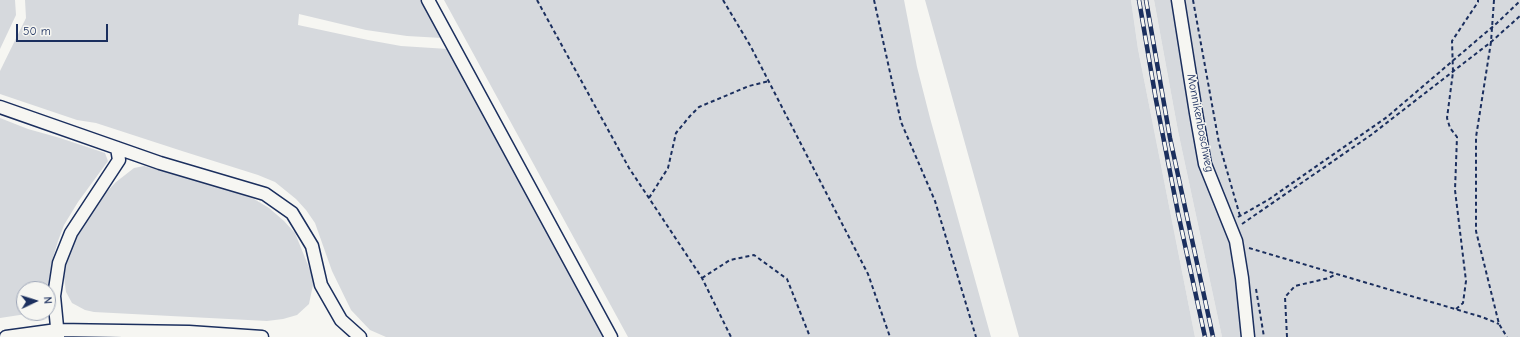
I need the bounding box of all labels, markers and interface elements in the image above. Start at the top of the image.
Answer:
scale bar [18,16,110,42]
text: 50 m [23,24,51,38]
street label: Monnikenboschweg [1183,73,1217,173]
north arrow [16,281,56,321]
text: N [41,296,54,304]

